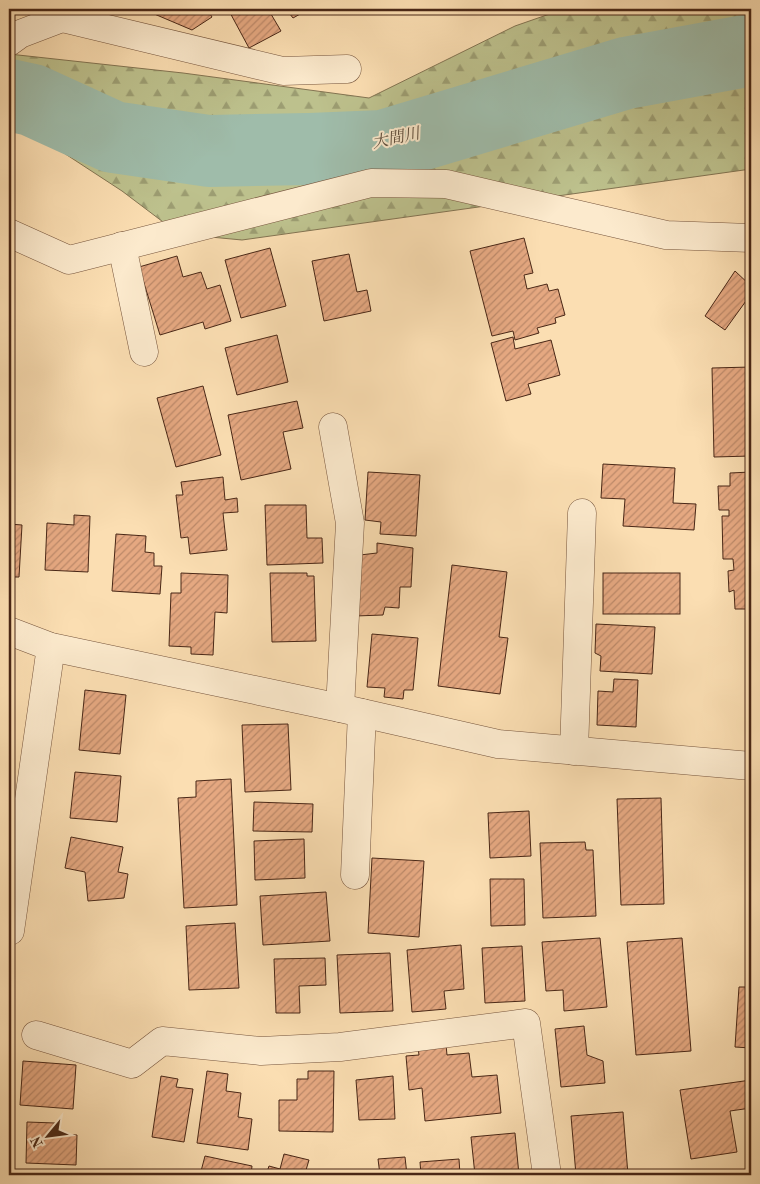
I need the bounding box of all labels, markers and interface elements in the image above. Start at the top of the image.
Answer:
water label: 大間川 [370,124,423,152]
north arrow [22,1112,72,1162]
text: N [29,1133,46,1150]

